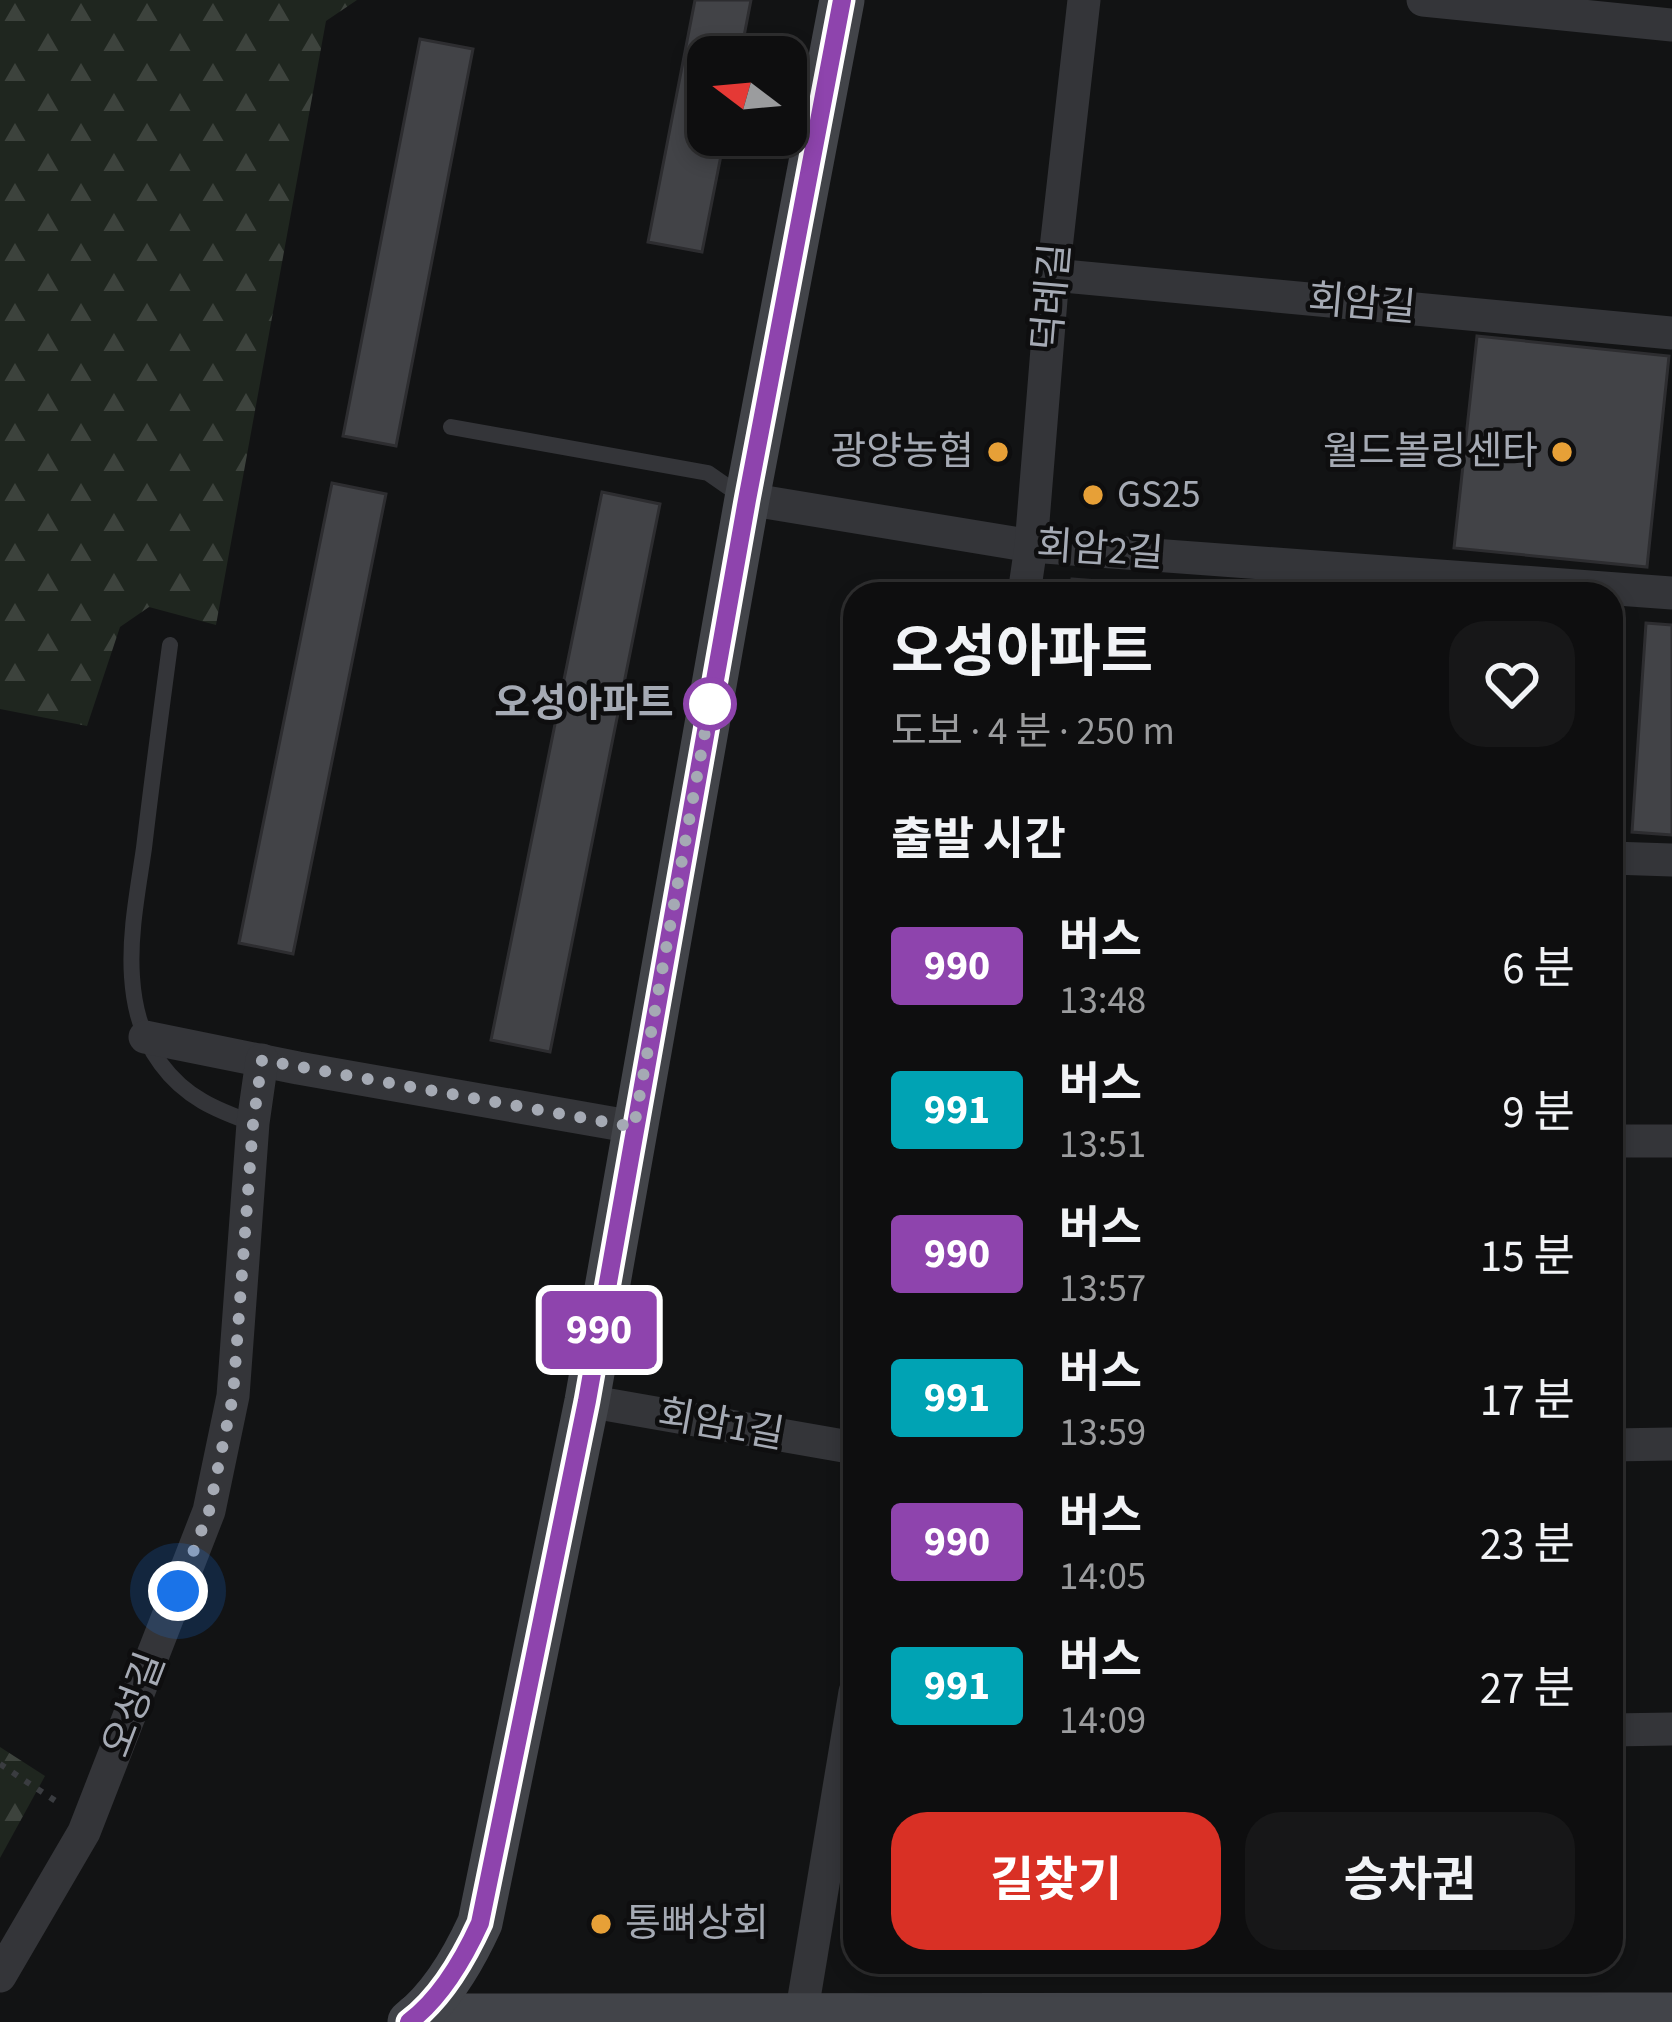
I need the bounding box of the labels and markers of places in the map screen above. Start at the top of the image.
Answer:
place label: 광양농협 [830,424,974,480]
place label: 월드볼링센타 [1323,424,1538,480]
marker: 광양농협 [985,439,1011,465]
marker: 월드볼링센타 [1549,439,1575,465]
place label: GS25 [1117,467,1201,523]
marker: GS25 [1080,482,1106,508]
place label: 오성아파트 [495,676,674,732]
marker: 오성아파트 [685,679,735,729]
place label: 통뼈상회 [625,1896,769,1952]
marker: 통뼈상회 [588,1911,614,1937]

